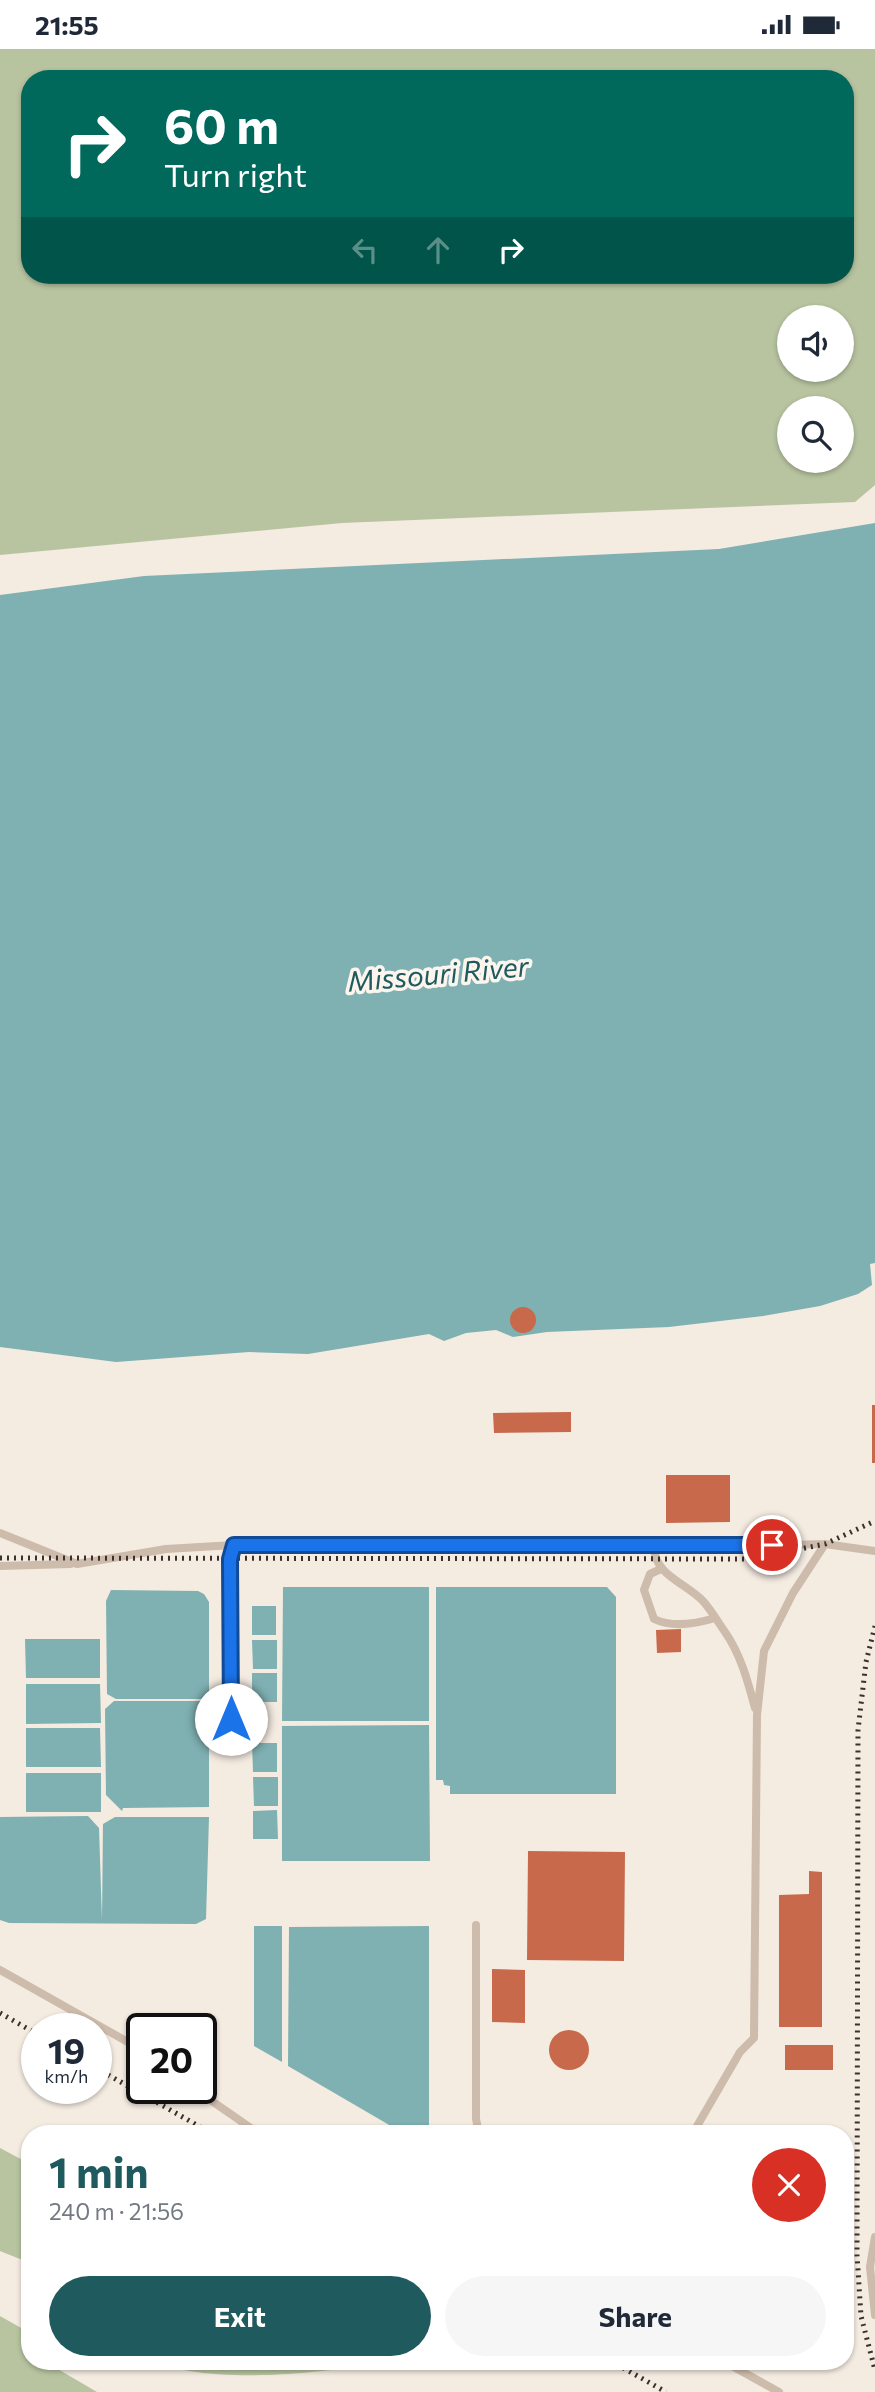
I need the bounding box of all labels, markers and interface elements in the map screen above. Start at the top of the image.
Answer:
text: 21:55 [35,9,99,40]
text: 60 m [164,94,279,154]
icon: right [49,98,140,189]
text: Turn right [164,154,307,194]
icon: left [346,231,384,269]
icon: ahead [419,231,457,269]
icon: right [492,231,530,269]
map controls [777,305,854,473]
button: sound [777,305,854,382]
button: search [777,396,854,473]
water label: Missouri River [346,948,531,998]
pin [742,1515,802,1575]
icon: arrive [753,1526,791,1564]
position arrow [194,1682,268,1756]
speed limit sign: 20 [126,2013,217,2104]
text: 19 [48,2028,85,2071]
text: km/h [45,2065,88,2087]
text: 1 min [49,2145,149,2197]
button: close [752,2148,826,2222]
text: 240 m · 21:56 [49,2197,184,2225]
button: Exit [49,2276,431,2356]
button: Share [445,2276,826,2356]

